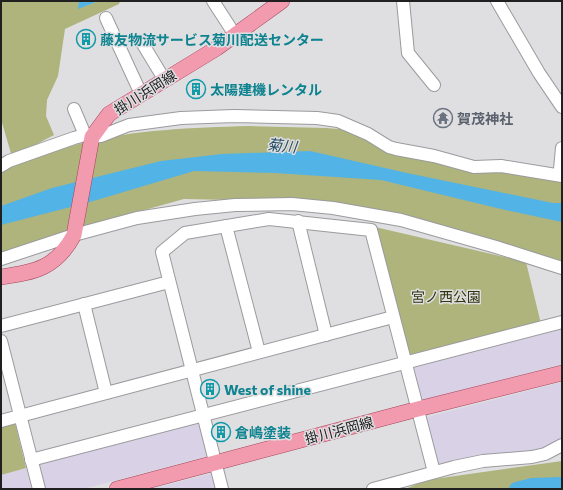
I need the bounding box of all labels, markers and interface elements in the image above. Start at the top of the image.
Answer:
building icon: 藤友物流サービス菊川配送センター [75,28,97,50]
place label: 藤友物流サービス菊川配送センター [100,31,324,48]
street label: 掛川浜岡線 [111,66,179,118]
building icon: 太陽建機レンタル [185,78,207,100]
place label: 太陽建機レンタル [210,81,322,98]
temple icon: 賀茂神社 [432,107,454,129]
place label: 賀茂神社 [457,110,513,127]
water label: 菊川 [266,134,300,156]
park label: 宮ノ西公園 [411,288,481,305]
building icon: West of shine [199,378,221,400]
place label: West of shine [224,381,311,398]
street label: 掛川浜岡線 [303,413,375,447]
building icon: 倉嶋塗装 [210,421,232,443]
place label: 倉嶋塗装 [235,424,291,441]

